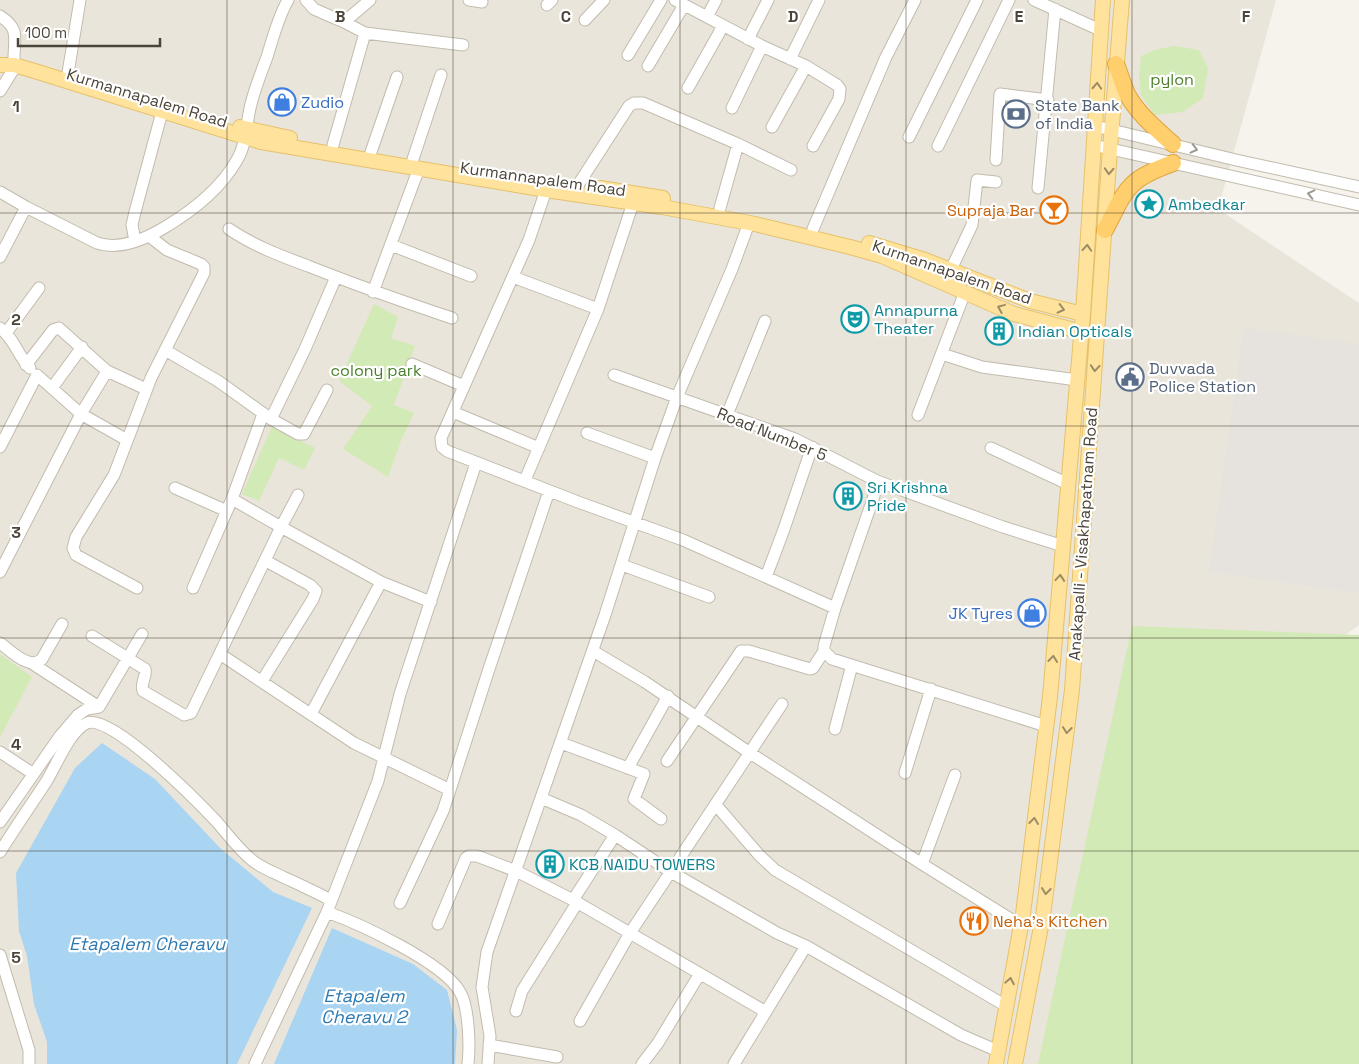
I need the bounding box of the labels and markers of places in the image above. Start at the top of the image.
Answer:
shop icon: Zudio [267,87,297,117]
place label: Zudio [301,92,344,113]
place label: State Bank of India [1035,95,1120,134]
bank icon: State Bank of India [1001,99,1031,129]
place icon: Ambedkar [1134,189,1164,219]
place label: Ambedkar [1168,194,1246,215]
bar icon: Supraja Bar [1039,195,1069,225]
place label: Supraja Bar [947,200,1035,221]
place label: Annapurna Theater [874,300,958,339]
theatre icon: Annapurna Theater [840,304,870,334]
building icon: Indian Opticals [984,316,1014,346]
place label: Indian Opticals [1018,321,1132,342]
place label: Duvvada Police Station [1149,358,1256,397]
public building icon: Duvvada Police Station [1115,362,1145,392]
place label: Sri Krishna Pride [867,477,948,516]
building icon: Sri Krishna Pride [833,481,863,511]
shop icon: JK Tyres [1017,598,1047,628]
place label: JK Tyres [948,603,1013,624]
building icon: KCB NAIDU TOWERS [535,849,565,879]
place label: KCB NAIDU TOWERS [569,854,715,875]
restaurant icon: Neha's Kitchen [959,906,989,936]
place label: Neha's Kitchen [993,911,1108,932]

